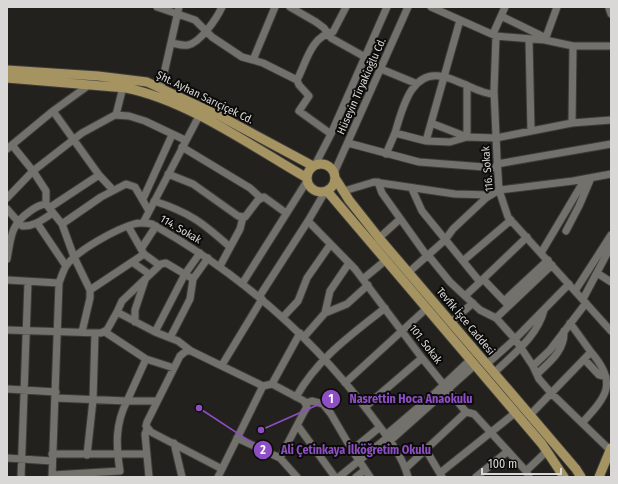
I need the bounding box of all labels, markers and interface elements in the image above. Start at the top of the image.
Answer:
street label: Hüseyin Tiryakioğlu Cd. [334,36,389,136]
street label: Şht. Ayhan Sarıçiçek Cd. [154,68,255,127]
street label: 116. Sokak [479,145,496,192]
street label: 114. Sokak [158,212,204,247]
street label: Tevfik İşce Caddesi [434,284,498,358]
street label: 101. Sokak [406,322,445,367]
callout: Nasrettin Hoca Anaokulu [321,387,480,411]
text: 1 [328,392,334,406]
text: Nasrettin Hoca Anaokulu [350,392,472,406]
callout: Ali Çetinkaya İlköğretim Okulu [253,438,439,462]
text: Ali Çetinkaya İlköğretim Okulu [280,442,431,458]
text: 2 [259,443,266,457]
scale bar [482,450,561,476]
text: 100 m [488,457,517,471]

